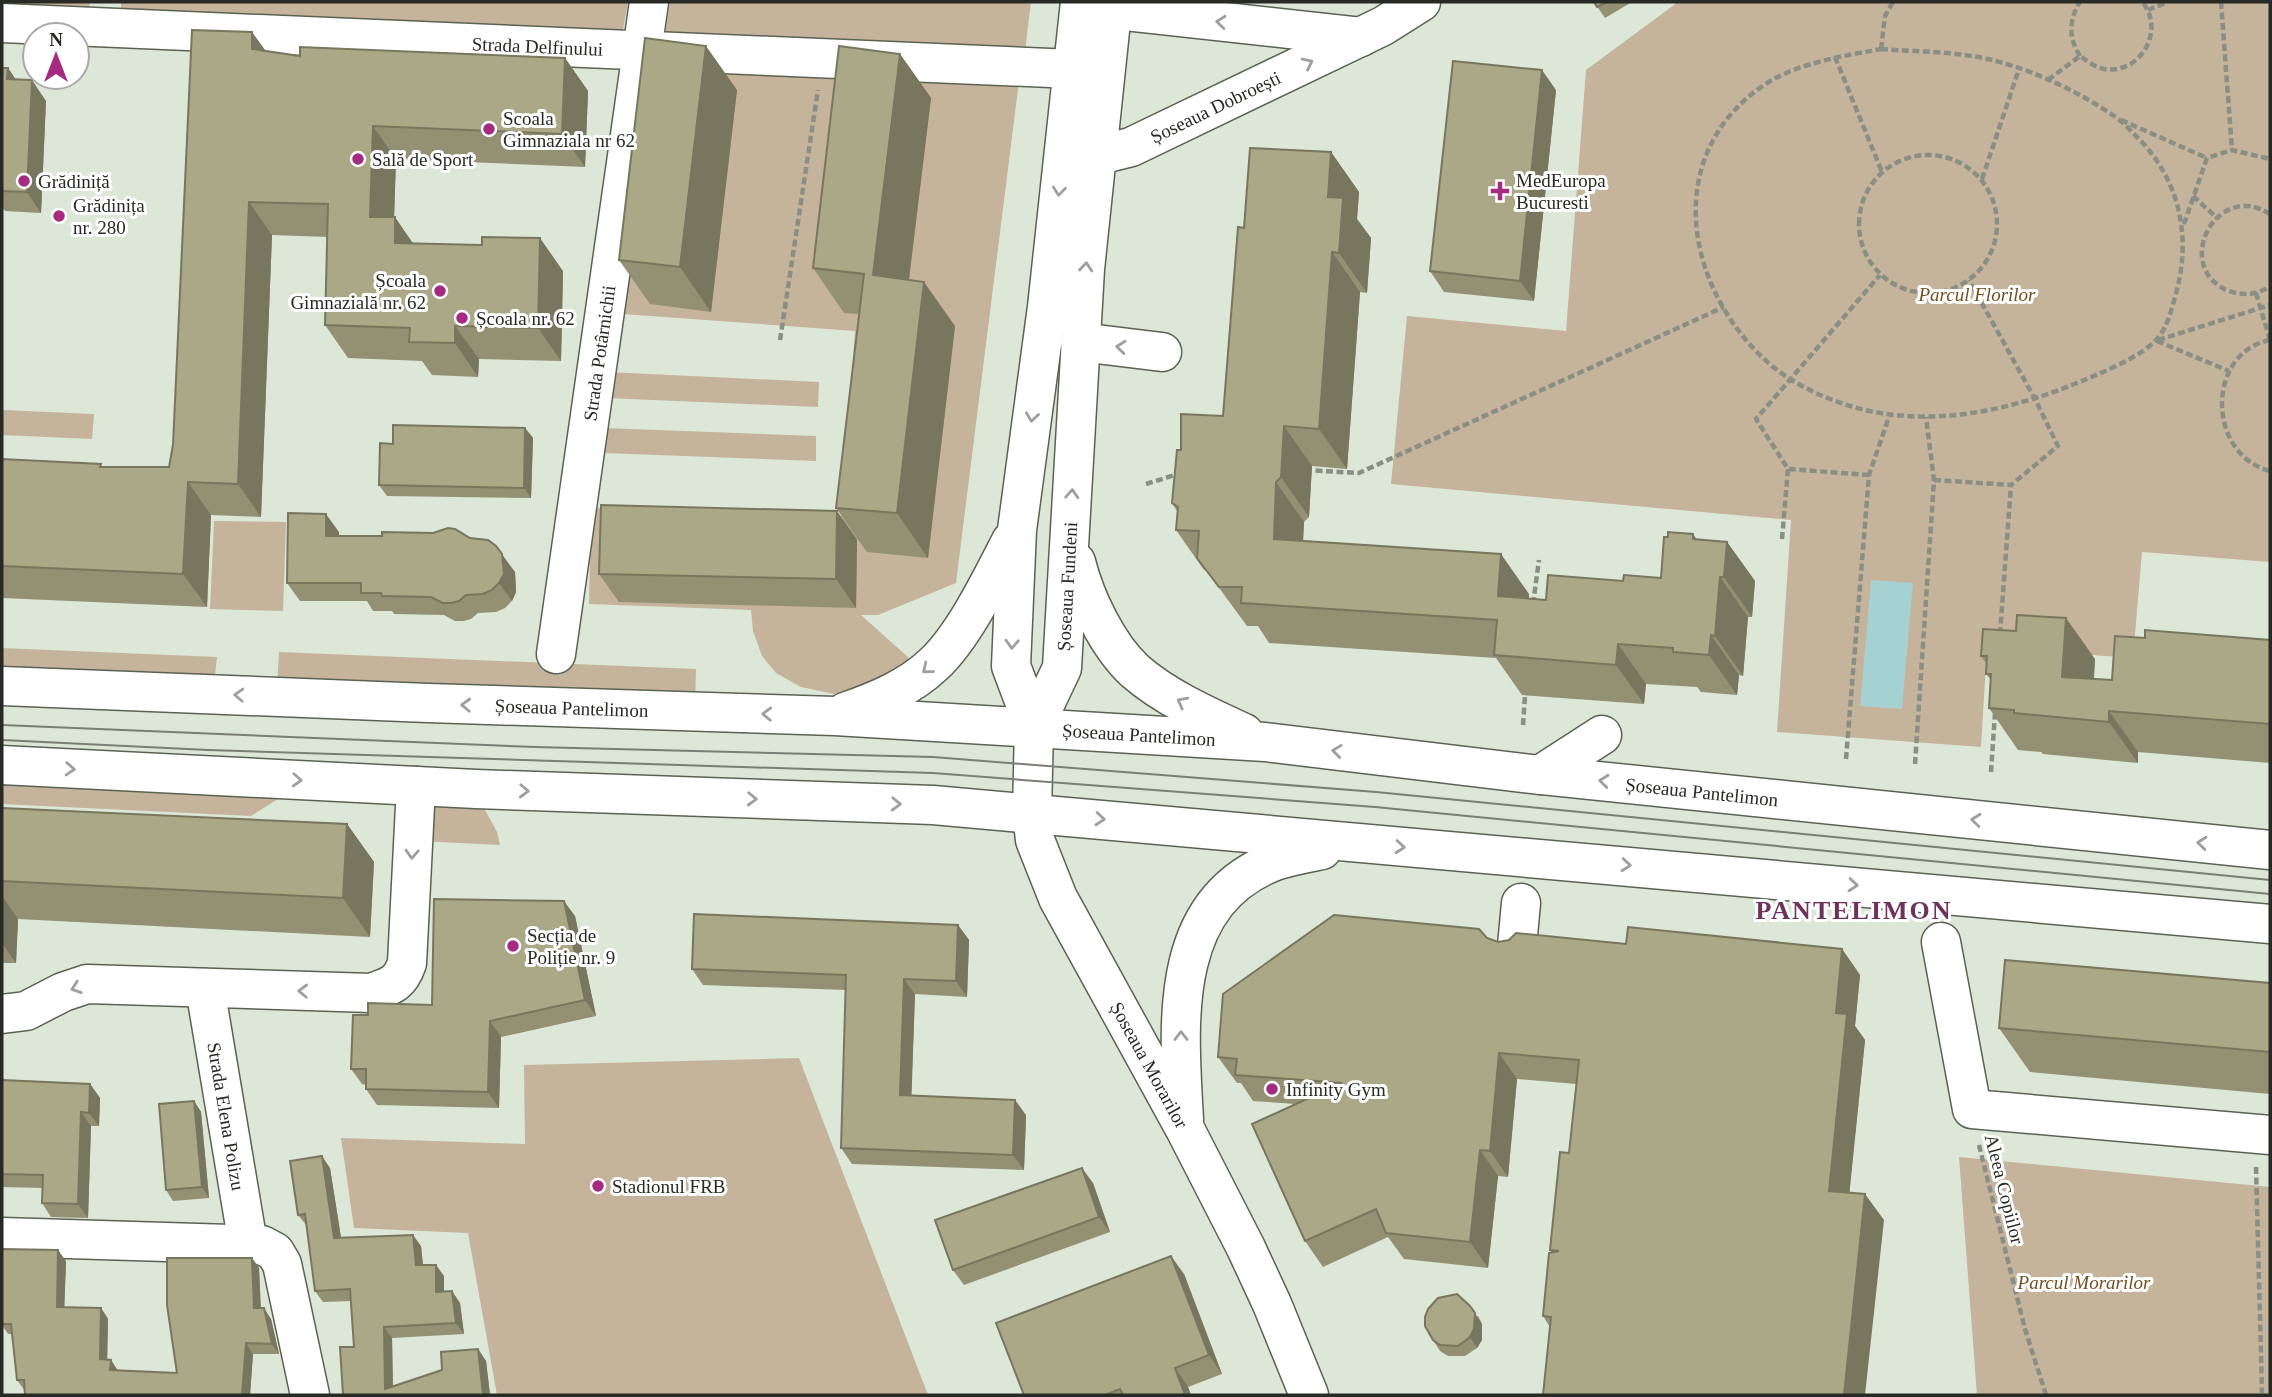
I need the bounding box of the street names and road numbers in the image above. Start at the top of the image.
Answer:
street label: Strada Delfinului [471,33,604,60]
street label: Șoseaua Dobroești [1147,67,1284,147]
street label: Strada Potârnichii [579,284,619,422]
street label: Șoseaua Fundeni [1053,521,1081,652]
street label: Șoseaua Pantelimon [494,695,649,721]
street label: Șoseaua Pantelimon [1062,720,1217,750]
street label: Șoseaua Pantelimon [1624,774,1780,810]
street label: Șoseaua Morarilor [1106,998,1193,1132]
street label: Strada Elena Polizu [203,1041,249,1192]
street label: Aleea Copiilor [1981,1132,2028,1247]

